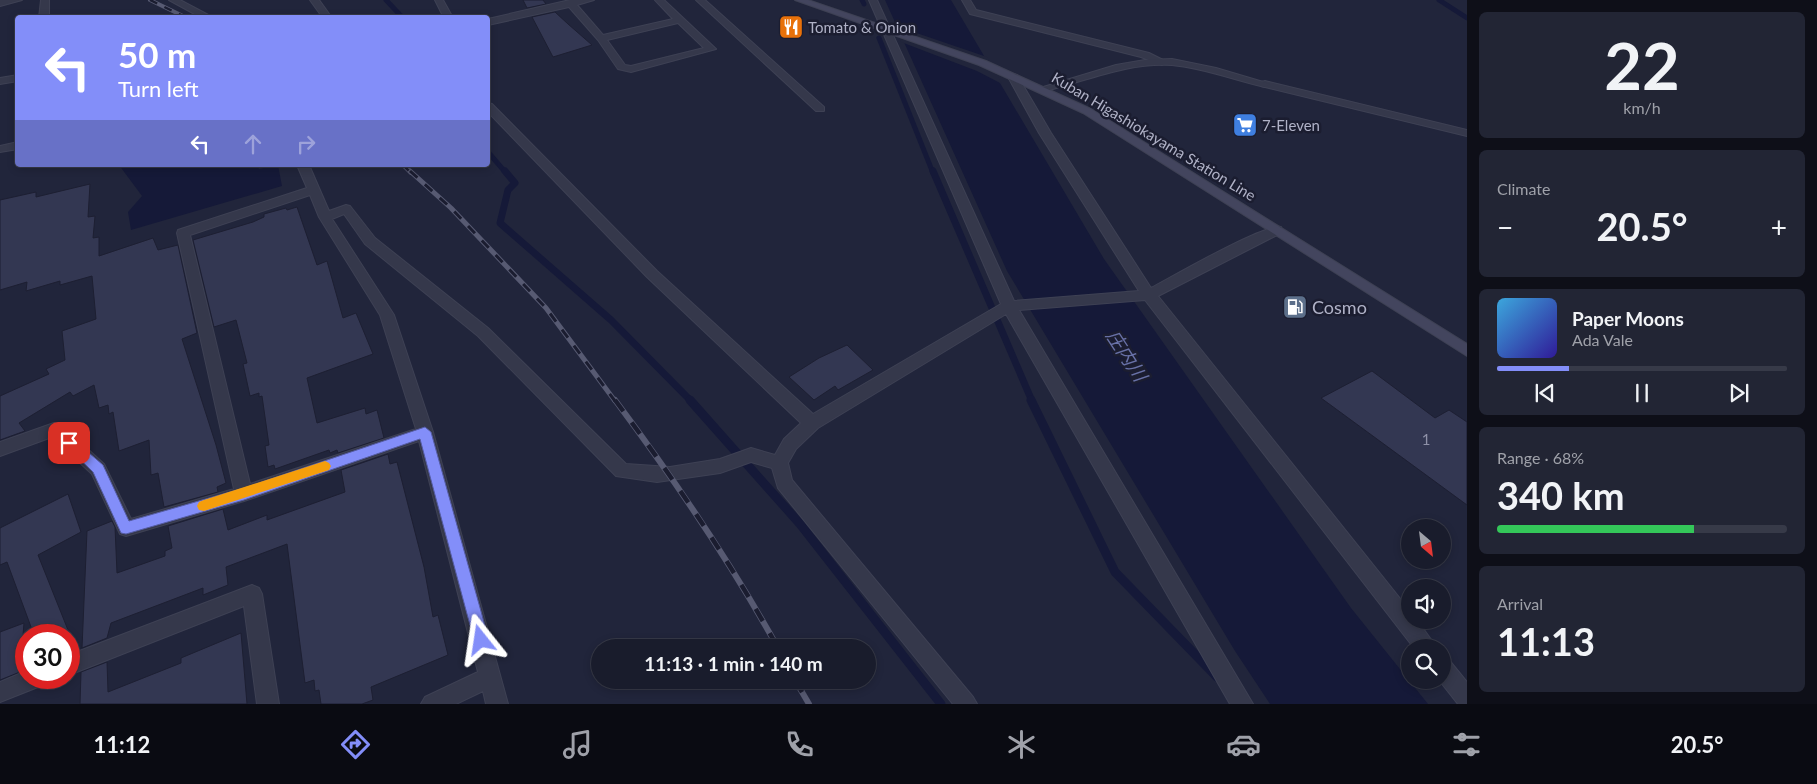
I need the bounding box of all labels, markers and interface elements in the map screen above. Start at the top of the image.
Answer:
restaurant icon: Tomato & Onion [778,14,804,40]
place label: Tomato & Onion [808,18,916,36]
text: 22 [1604,26,1680,104]
text: 50 m [118,33,196,75]
icon: left [35,35,100,100]
street label: Kuban Higashiokayama Station Line [1049,68,1259,204]
text: Turn left [118,75,199,102]
text: km/h [1623,98,1661,117]
supermarket icon: 7-Eleven [1232,112,1258,138]
place label: 7-Eleven [1262,116,1320,134]
icon: left [186,130,214,158]
icon: ahead [239,130,267,158]
icon: right [292,130,320,158]
text: Climate [1497,179,1550,198]
text: 20.5° [1597,203,1687,249]
text: − [1497,210,1513,244]
text: + [1771,210,1787,244]
fuel station icon: Cosmo [1282,294,1308,320]
place label: Cosmo [1312,296,1367,318]
text: Paper Moons [1572,307,1684,330]
water label: 庄内川 [1102,325,1153,387]
text: Ada Vale [1572,330,1633,349]
icon: previous [1531,379,1559,407]
icon: pause [1628,379,1656,407]
icon: next [1725,379,1753,407]
pin [48,422,90,464]
icon: arrive [55,429,83,457]
house number: 1 [1422,430,1430,448]
text: Range · 68% [1497,448,1584,467]
text: 340 km [1497,472,1625,518]
north arrow [1401,519,1451,569]
map controls [1401,519,1451,689]
button: sound [1401,579,1451,629]
text: Arrival [1497,594,1543,613]
position arrow [454,613,506,665]
text: 11:13 [1497,618,1595,664]
speed limit sign: 30 [15,624,80,689]
button: search [1401,639,1451,689]
text: 11:13 · 1 min · 140 m [644,652,823,675]
icon: directions [338,727,373,762]
icon: music [560,727,595,762]
icon: phone [782,727,817,762]
icon: climate [1004,727,1039,762]
icon: car [1226,727,1261,762]
icon: filters [1449,727,1484,762]
text: 11:12 [94,731,150,758]
text: 20.5° [1671,731,1723,758]

